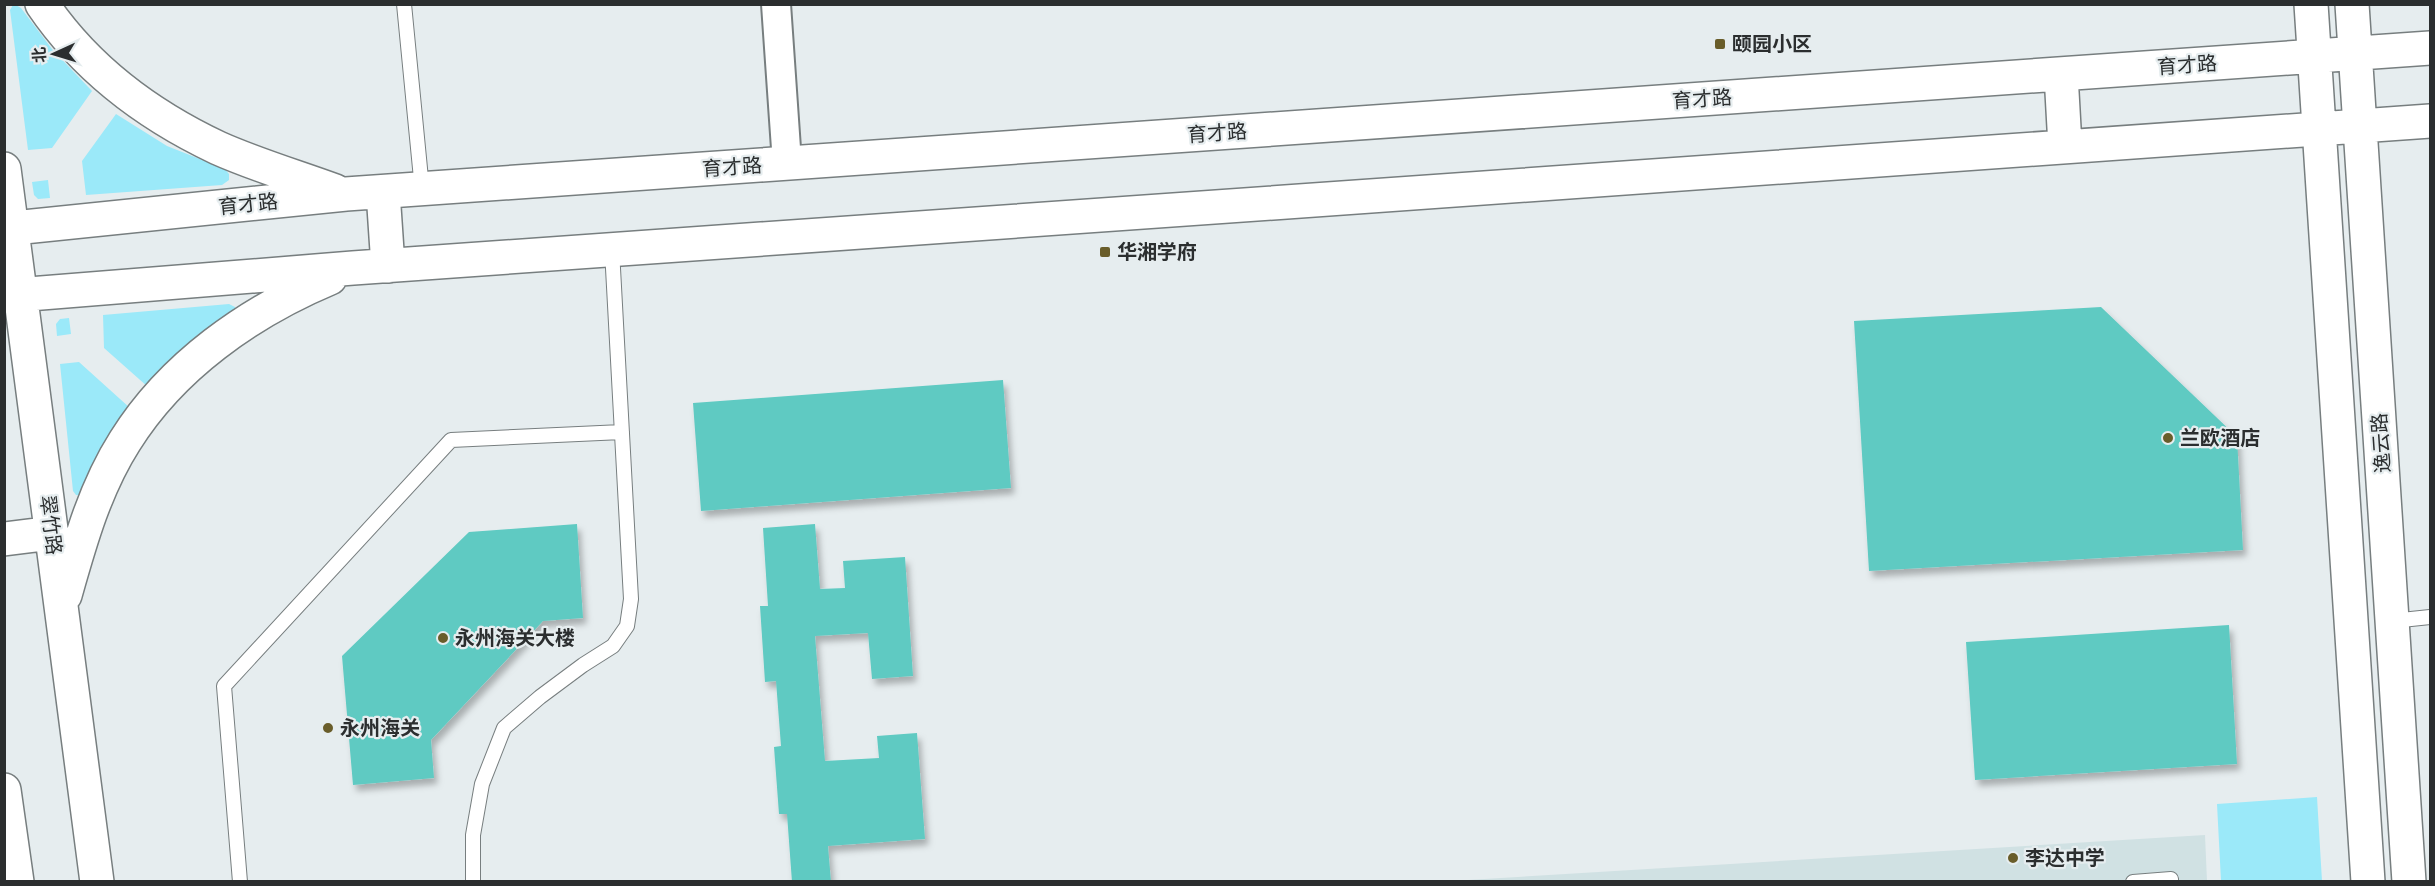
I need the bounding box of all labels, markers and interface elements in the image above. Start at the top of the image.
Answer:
north arrow [24,24,84,84]
place label: 颐园小区 [1732,31,1812,57]
marker: 颐园小区 [1713,37,1727,51]
text: 北 [29,46,51,64]
street label: 育才路 [2156,50,2218,80]
street label: 育才路 [1671,84,1733,114]
street label: 育才路 [1186,118,1248,148]
street label: 育才路 [701,152,763,182]
street label: 育才路 [217,188,279,220]
place label: 华湘学府 [1117,239,1197,265]
marker: 华湘学府 [1098,245,1112,259]
street label: 逸云路 [2366,412,2396,474]
place label: 兰欧酒店 [2180,425,2260,451]
marker: 兰欧酒店 [2161,431,2175,445]
street label: 翠竹路 [34,494,68,556]
place label: 永州海关大楼 [455,625,575,651]
marker: 永州海关大楼 [436,631,450,645]
place label: 永州海关 [340,715,420,741]
marker: 永州海关 [321,721,335,735]
place label: 李达中学 [2025,845,2105,871]
marker: 李达中学 [2006,851,2020,865]

